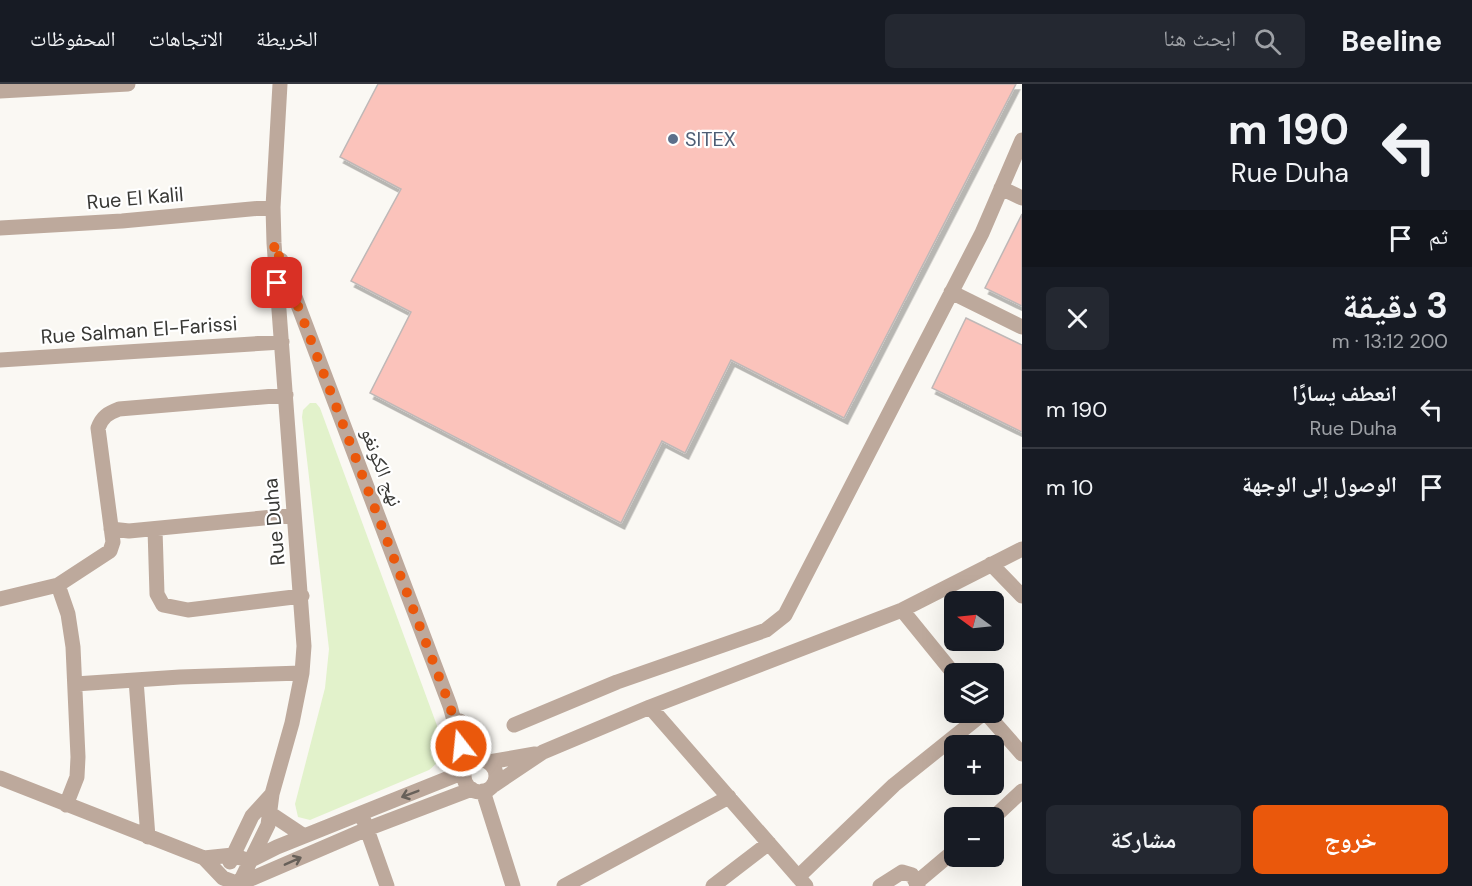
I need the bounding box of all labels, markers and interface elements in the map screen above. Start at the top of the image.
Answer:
search box [885,14,1305,68]
text: Beeline [1341,23,1442,60]
text: ابحث هنا [1163,24,1236,53]
text: المحفوظات [30,25,115,53]
text: الاتجاهات [148,25,223,53]
text: الخريطة [256,25,318,53]
icon: search [1251,25,1284,58]
text: 190 m [1228,102,1349,157]
icon: left [1370,108,1448,186]
place label: SITEX [685,126,736,152]
marker: SITEX [666,132,680,146]
text: Rue Duha [1231,155,1349,190]
street label: Rue El Kalil [86,181,184,215]
icon: arrive [1384,222,1417,255]
text: ثم [1429,222,1448,251]
pin [251,257,302,308]
icon: arrive [260,266,293,299]
text: 3 دقيقة [1342,282,1448,329]
button: close [1046,287,1109,350]
street label: Rue Salman El-Farissi [40,310,238,350]
text: 200 m · 13:12 [1332,328,1448,354]
text: انعطف يسارًا [1292,379,1397,408]
icon: left [1415,393,1448,426]
text: 190 m [1046,395,1107,424]
text: Rue Duha [1309,415,1397,441]
street label: نهج الكونغو [355,424,409,510]
text: الوصول إلى الوجهة [1242,470,1397,499]
icon: arrive [1415,471,1448,504]
text: 10 m [1046,473,1093,502]
street label: Rue Duha [257,477,291,567]
north arrow [944,591,1004,651]
map controls [944,591,1004,867]
button: layers [944,663,1004,723]
position arrow [429,714,493,778]
button: + [944,735,1004,795]
one-way arrow [401,789,420,800]
button: مشاركة [1046,805,1241,874]
button: خروج [1253,805,1448,874]
button: − [944,807,1004,867]
one-way arrow [283,854,301,866]

